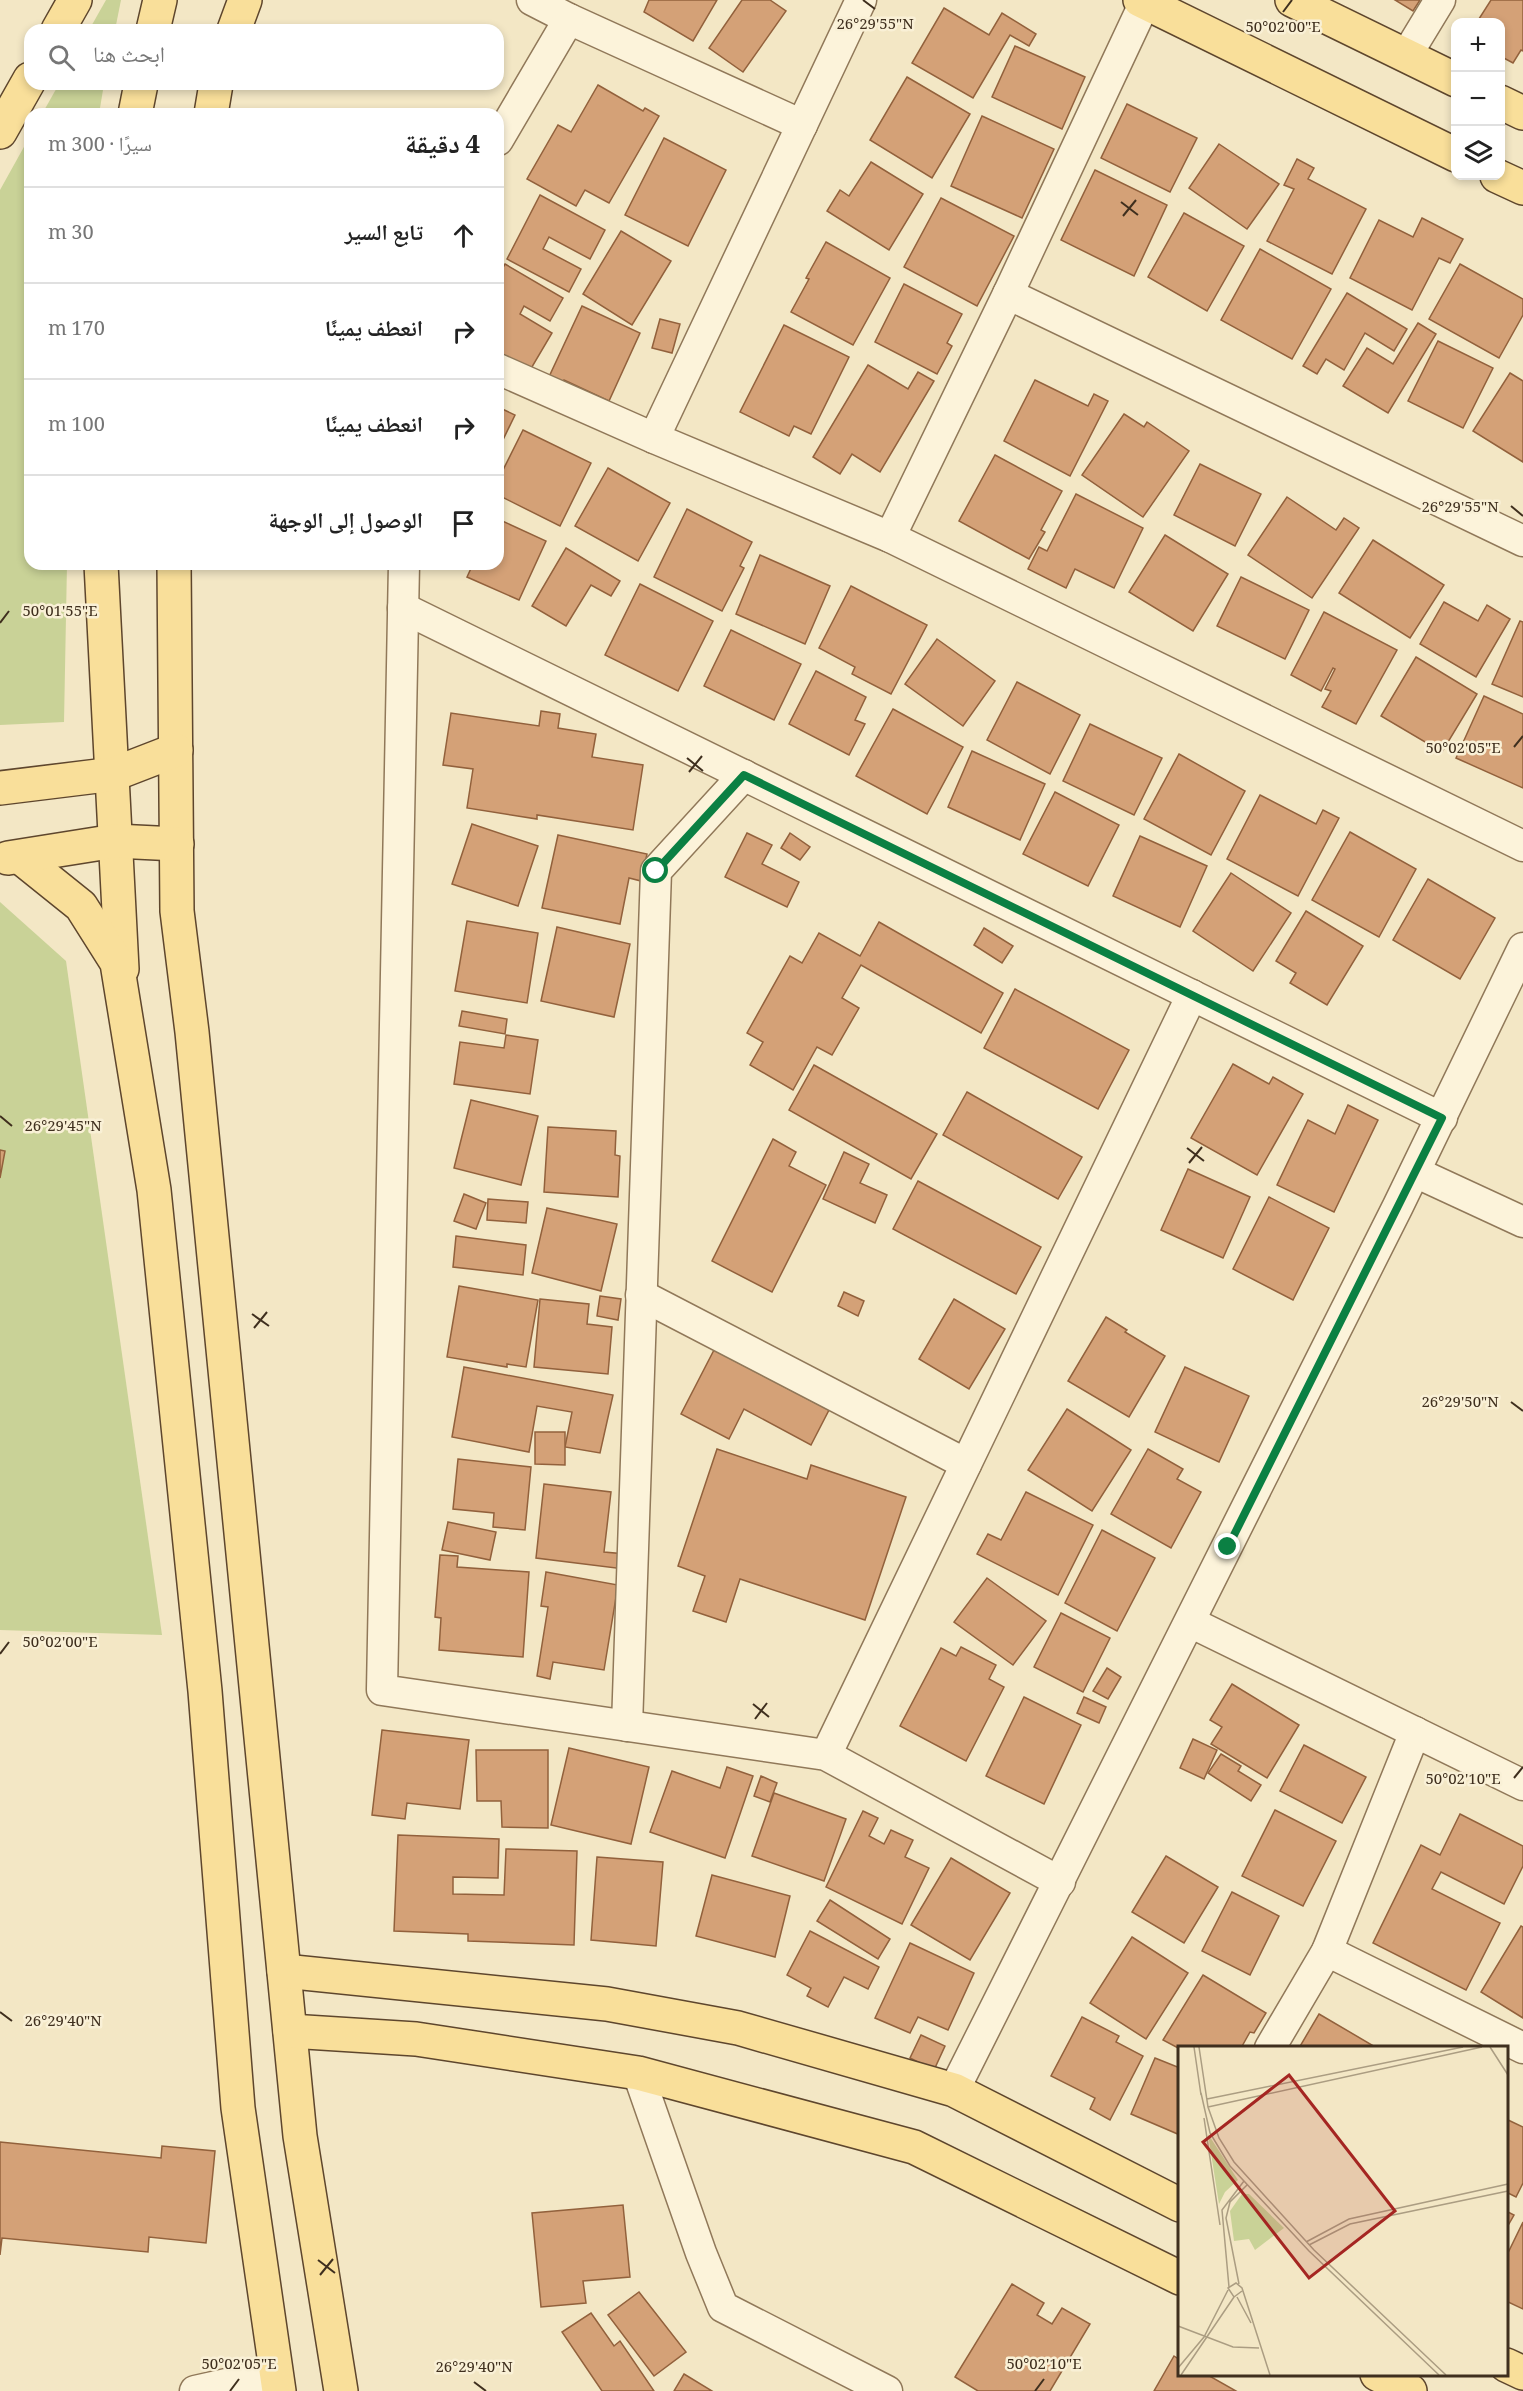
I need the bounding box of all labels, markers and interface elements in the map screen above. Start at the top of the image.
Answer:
text: 26°29'55"N [836,13,914,39]
text: 50°02'00"E [1245,16,1321,42]
map controls [1451,18,1505,180]
button: + [1451,18,1505,72]
search box [24,24,504,90]
text: ابحث هنا [93,38,165,76]
icon: search [45,41,78,74]
button: − [1451,72,1505,126]
text: 4 دقيقة [405,125,480,169]
button: layers [1451,126,1505,180]
text: سيرًا · 300 m [48,130,152,164]
text: تابع السير [345,216,423,254]
text: 30 m [48,218,94,252]
icon: ahead [447,219,480,252]
text: انعطف يمينًا [325,312,423,350]
text: 170 m [48,314,105,348]
icon: right [447,315,480,348]
text: انعطف يمينًا [325,408,423,446]
text: 100 m [48,410,105,444]
icon: right [447,411,480,444]
text: 26°29'55"N [1421,496,1499,522]
text: الوصول إلى الوجهة [269,504,423,542]
icon: arrive [447,507,480,540]
text: 50°01'55"E [22,600,98,626]
text: 50°02'05"E [1425,737,1501,763]
route start [642,857,668,883]
text: 26°29'45"N [24,1115,102,1141]
text: 26°29'50"N [1421,1391,1499,1417]
route end [1214,1533,1240,1559]
text: 50°02'00"E [22,1631,98,1657]
text: 50°02'10"E [1425,1768,1501,1794]
text: 26°29'40"N [24,2010,102,2036]
inset map [1178,2046,1508,2376]
text: 50°02'05"E [201,2353,277,2379]
text: 50°02'10"E [1006,2353,1082,2379]
text: 26°29'40"N [435,2356,513,2382]

